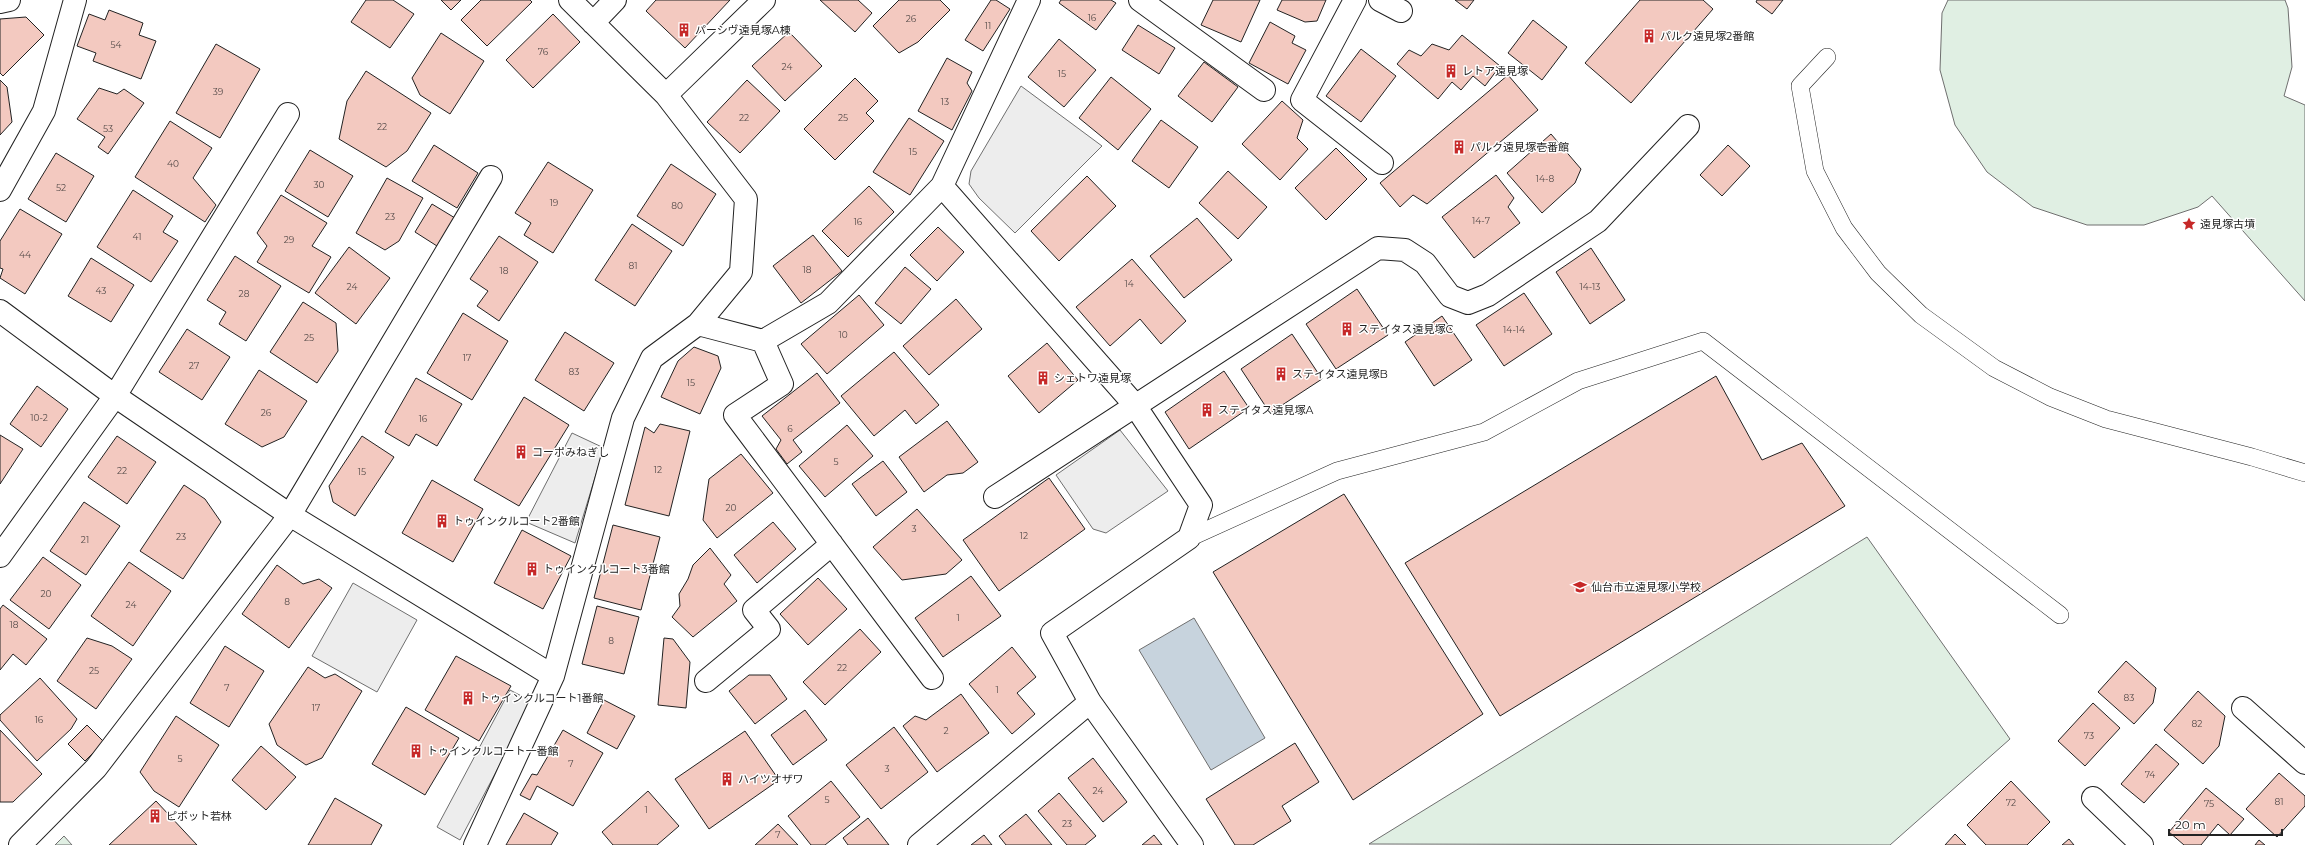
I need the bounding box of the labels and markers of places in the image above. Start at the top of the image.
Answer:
building icon: パーシヴ遠見塚A棟 [676,22,692,38]
place label: パーシヴ遠見塚A棟 [695,23,791,37]
building icon: パルク遠見塚2番館 [1641,28,1657,44]
place label: パルク遠見塚2番館 [1660,29,1754,43]
building icon: レトア遠見塚 [1443,63,1459,79]
place label: レトア遠見塚 [1462,64,1528,78]
building icon: パルク遠見塚壱番館 [1451,139,1467,155]
place label: パルク遠見塚壱番館 [1470,140,1569,154]
place icon: 遠見塚古墳 [2181,216,2197,232]
place label: 遠見塚古墳 [2200,217,2255,231]
building icon: ステイタス遠見塚C [1339,321,1355,337]
place label: ステイタス遠見塚C [1358,322,1454,336]
building icon: ステイタス遠見塚B [1273,366,1289,382]
place label: ステイタス遠見塚B [1292,367,1388,381]
building icon: シェトワ遠見塚 [1035,370,1051,386]
place label: シェトワ遠見塚 [1054,371,1131,385]
building icon: ステイタス遠見塚A [1199,402,1215,418]
place label: ステイタス遠見塚A [1218,403,1314,417]
building icon: コーポみねぎし [513,444,529,460]
place label: コーポみねぎし [532,445,609,459]
building icon: トゥインクルコート2番館 [434,513,450,529]
place label: トゥインクルコート2番館 [453,514,580,528]
building icon: トゥインクルコート3番館 [524,561,540,577]
place label: トゥインクルコート3番館 [543,562,670,576]
school or university icon: 仙台市立遠見塚小学校 [1572,579,1588,595]
place label: 仙台市立遠見塚小学校 [1591,580,1701,594]
building icon: トゥインクルコート1番館 [460,690,476,706]
place label: トゥインクルコート1番館 [479,691,603,705]
building icon: トゥインクルコート一番館 [408,743,424,759]
place label: トゥインクルコート一番館 [427,744,558,758]
building icon: ハイツオザワ [719,771,735,787]
place label: ハイツオザワ [738,772,804,786]
building icon: ピボット若林 [147,808,163,824]
place label: ピボット若林 [166,809,232,823]

